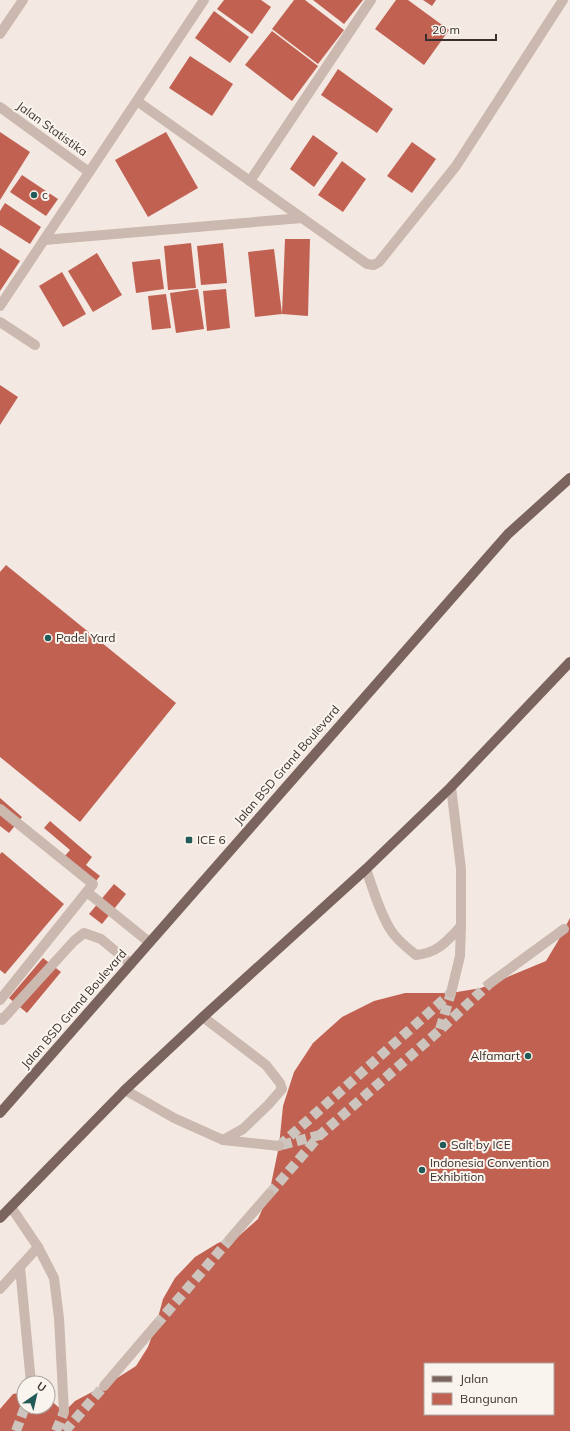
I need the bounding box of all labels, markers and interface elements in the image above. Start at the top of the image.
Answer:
scale bar [426,16,496,42]
text: 20 m [432,22,460,37]
street label: Jalan Statistika [14,98,90,159]
place label: c [42,187,48,202]
marker: c [29,190,39,200]
place label: Padel Yard [56,630,116,645]
marker: Padel Yard [43,633,53,643]
street label: Jalan BSD Grand Boulevard [231,702,342,827]
place label: ICE 6 [197,832,226,847]
marker: ICE 6 [184,835,194,845]
street label: Jalan BSD Grand Boulevard [18,946,129,1071]
place label: Alfamart [471,1048,520,1063]
marker: Alfamart [523,1051,533,1061]
place label: Salt by ICE [451,1137,511,1152]
marker: Salt by ICE [438,1140,448,1150]
place label: Indonesia Convention Exhibition [430,1155,549,1184]
marker: Indonesia Convention Exhibition [417,1165,427,1175]
legend [424,1363,554,1415]
text: Jalan [460,1371,488,1386]
north arrow [16,1375,56,1415]
text: U [34,1379,49,1395]
text: Bangunan [460,1391,518,1406]

